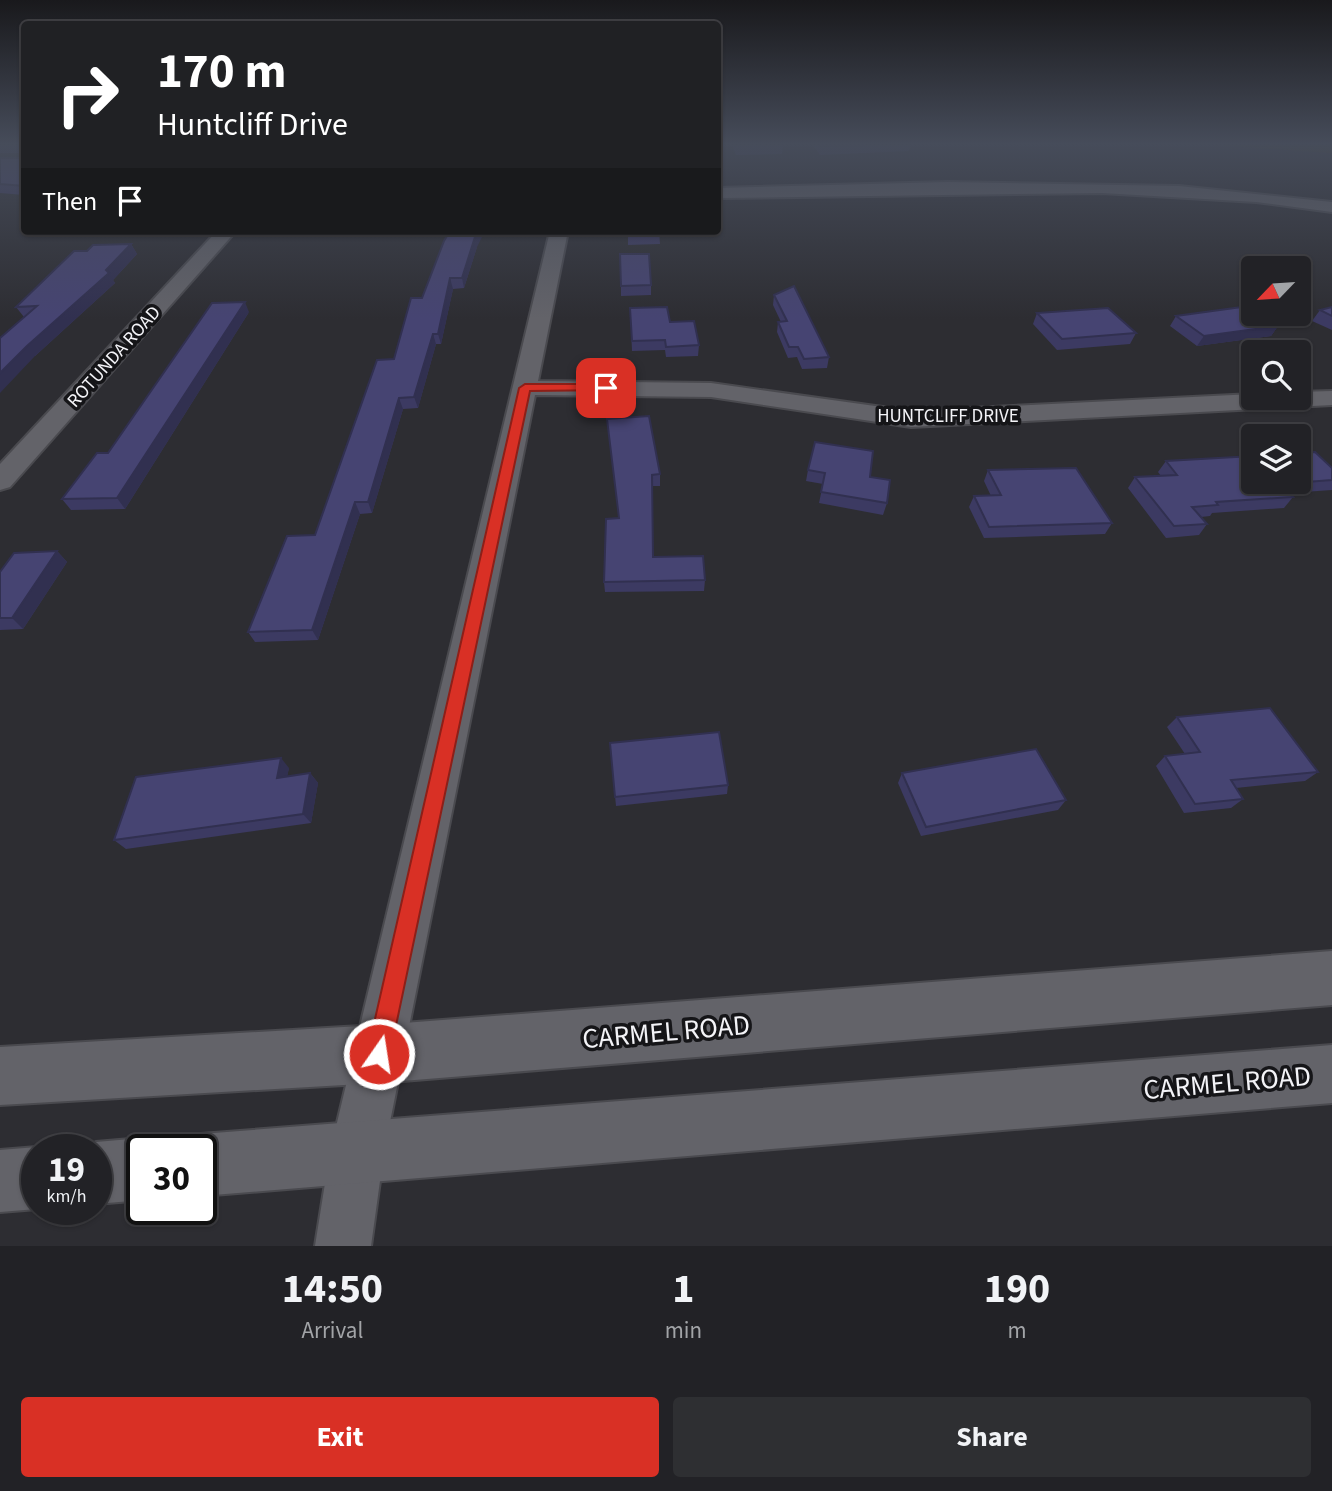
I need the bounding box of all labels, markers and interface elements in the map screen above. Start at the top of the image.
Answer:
text: 170 m [157,37,286,107]
icon: right [42,49,133,140]
text: Huntcliff Drive [157,102,348,148]
icon: arrive [111,182,149,220]
text: Then [42,183,97,220]
north arrow [1241,256,1311,326]
map controls [1241,256,1311,494]
street label: ROTUNDA ROAD [61,300,167,414]
button: search [1241,340,1311,410]
pin [576,358,636,418]
icon: arrive [587,369,625,407]
street label: HUNTCLIFF DRIVE [877,403,1019,430]
button: layers [1241,424,1311,494]
street label: CARMEL ROAD [581,1005,752,1059]
position arrow [342,1017,416,1091]
street label: CARMEL ROAD [1142,1056,1313,1110]
speed limit sign: 30 [126,1134,217,1225]
text: 19 [48,1145,85,1195]
text: km/h [47,1184,86,1209]
text: 14:50 [282,1259,383,1319]
text: 1 [672,1259,694,1319]
text: 190 [984,1259,1050,1319]
text: Arrival [301,1314,363,1347]
text: min [665,1314,702,1347]
text: m [1007,1314,1027,1347]
button: Exit [21,1397,659,1477]
button: Share [673,1397,1311,1477]

